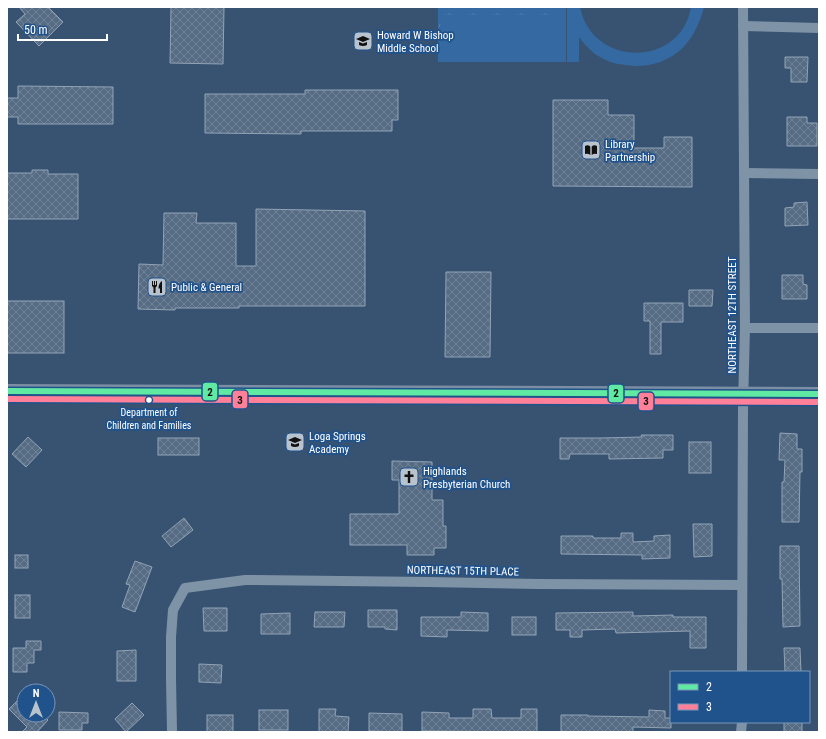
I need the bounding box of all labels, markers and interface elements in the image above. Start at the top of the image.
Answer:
scale bar [18,16,107,42]
text: 50 m [24,23,48,37]
place label: Howard W Bishop Middle School [377,29,454,55]
school or university icon: Howard W Bishop Middle School [352,30,374,52]
place label: Library Partnership [605,138,655,164]
library icon: Library Partnership [580,139,602,161]
street label: NORTHEAST 12TH STREET [726,256,739,373]
restaurant icon: Public & General [146,276,168,298]
place label: Public & General [171,281,242,294]
line badge: 2 [202,382,218,401]
line badge: 2 [608,384,624,403]
text: 2 [207,386,213,399]
text: 2 [613,387,619,400]
line badge: 3 [232,390,248,409]
line badge: 3 [638,392,654,411]
text: 3 [237,394,243,407]
marker: Department of Children and Families [144,395,154,405]
text: 3 [643,395,649,408]
place label: Department of Children and Families [107,407,192,431]
place label: Loga Springs Academy [309,430,366,456]
school or university icon: Loga Springs Academy [284,431,306,453]
place label: Highlands Presbyterian Church [423,465,510,491]
church icon: Highlands Presbyterian Church [398,466,420,488]
street label: NORTHEAST 15TH PLACE [407,564,520,578]
legend [670,671,810,723]
text: 2 [706,680,712,694]
north arrow [16,683,56,723]
text: N [33,687,40,700]
text: 3 [706,700,712,714]

